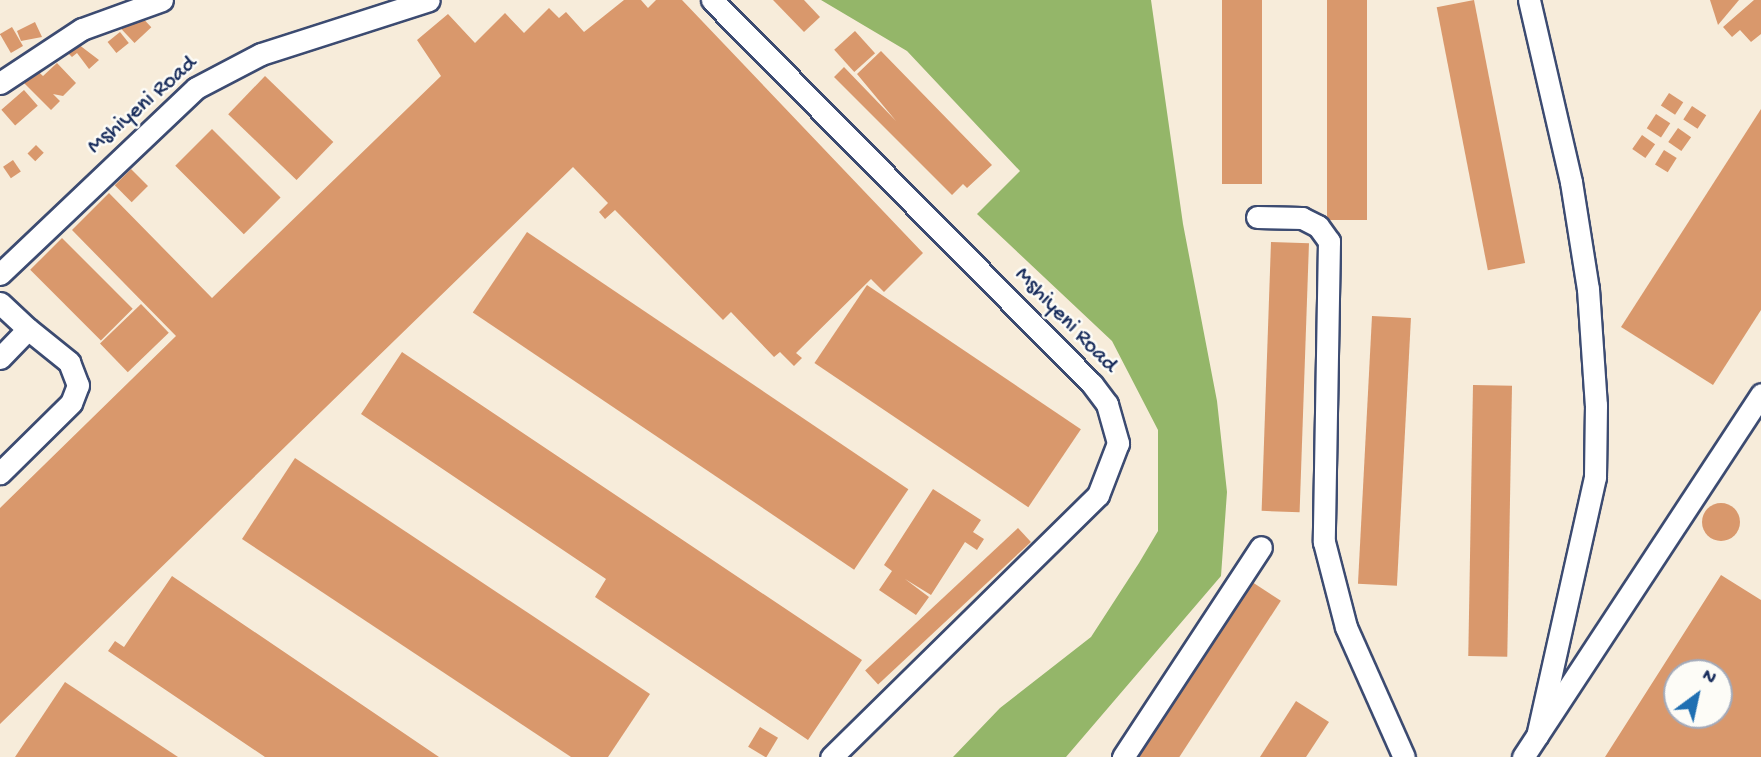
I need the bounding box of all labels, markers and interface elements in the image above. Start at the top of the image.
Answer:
street label: Mshiyeni Road [82,51,204,161]
street label: Mshiyeni Road [1008,262,1122,380]
north arrow [1663,659,1733,729]
text: N [1697,665,1720,691]

